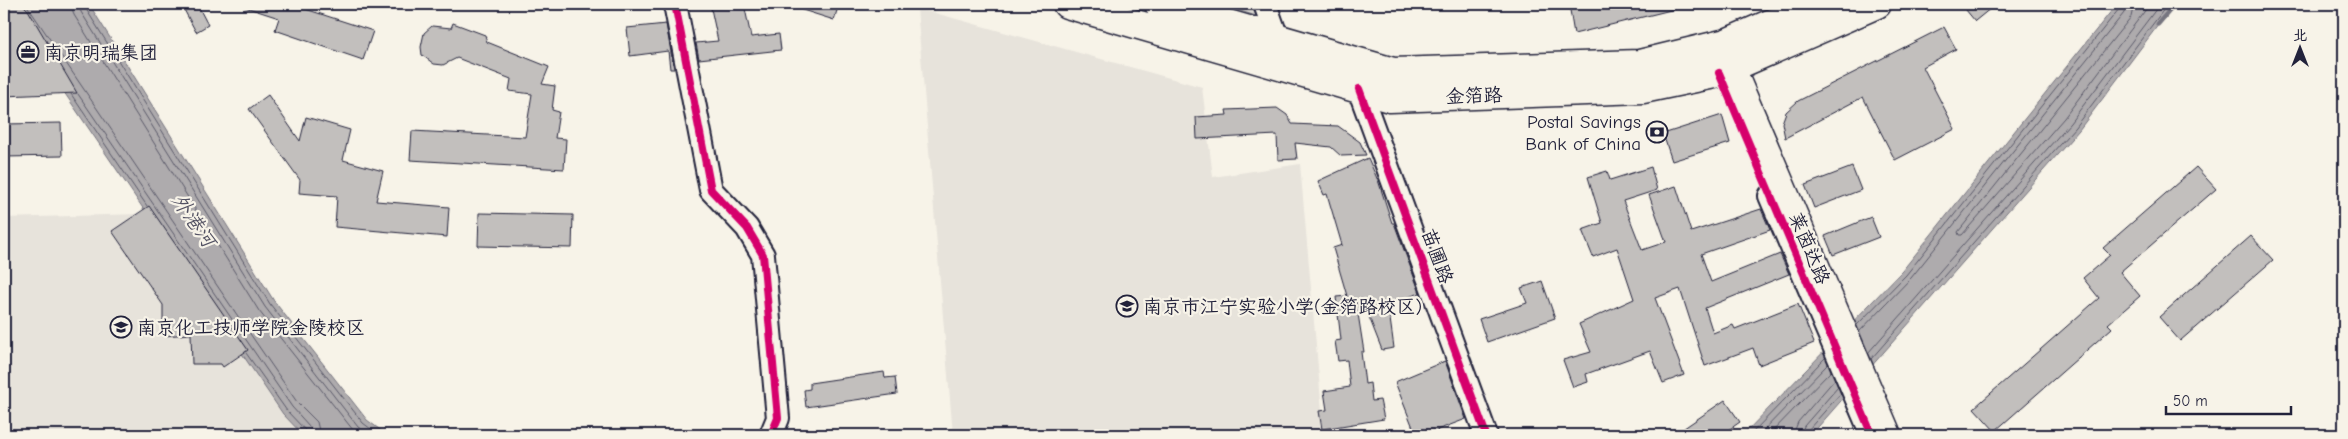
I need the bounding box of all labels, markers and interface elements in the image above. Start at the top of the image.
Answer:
north arrow [2276,22,2326,72]
text: 北 [2293,27,2307,44]
office icon: 南京明瑞集团 [16,40,40,64]
place label: 南京明瑞集团 [44,42,158,64]
street label: 金箔路 [1445,84,1503,108]
place label: Postal Savings Bank of China [1525,111,1641,155]
bank icon: Postal Savings Bank of China [1645,120,1669,144]
water label: 外港河 [167,189,222,254]
street label: 莱茵达路 [1784,209,1834,288]
street label: 苗圃路 [1417,226,1457,287]
school or university icon: 南京市江宁实验小学(金箔路校区) [1115,294,1139,318]
place label: 南京市江宁实验小学(金箔路校区) [1143,296,1422,318]
school or university icon: 南京化工技师学院金陵校区 [109,315,133,339]
place label: 南京化工技师学院金陵校区 [137,317,365,339]
scale bar [2166,384,2290,416]
text: 50 m [2173,392,2208,410]

